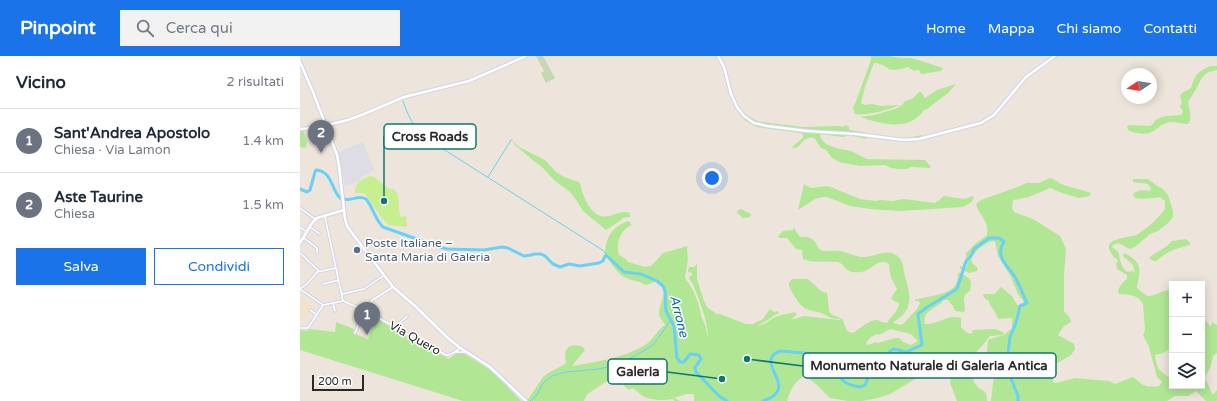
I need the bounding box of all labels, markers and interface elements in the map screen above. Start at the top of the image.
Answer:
search box [120,10,400,46]
text: Pinpoint [20,17,96,39]
icon: search [134,17,156,39]
text: Cerca qui [166,19,233,37]
text: Home [926,20,966,37]
text: Mappa [988,20,1035,37]
text: Chi siamo [1057,20,1121,37]
text: Contatti [1143,20,1197,37]
north arrow [1121,68,1157,104]
text: Vicino [16,72,66,93]
text: 2 risultati [227,74,284,90]
pin: 2 [308,120,334,153]
text: Sant'Andrea Apostolo [54,124,210,142]
callout: Cross Roads [384,124,476,149]
text: Cross Roads [392,129,468,145]
text: 1 [25,133,33,149]
text: 1.4 km [242,133,284,149]
text: Chiesa · Via Lamon [54,142,171,158]
your location [702,168,722,188]
text: Aste Taurine [54,188,143,206]
text: 2 [25,197,33,213]
text: 1.5 km [242,197,284,213]
text: Chiesa [54,206,95,222]
place label: Poste Italiane – Santa Maria di Galeria [365,236,490,264]
marker: Poste Italiane – Santa Maria di Galeria [352,245,362,255]
button: Salva [16,248,146,285]
button: Condividi [154,248,284,285]
map controls [1169,281,1205,389]
button: + [1169,281,1205,317]
water label: Arrone [666,294,692,339]
pin: 1 [354,302,380,335]
button: − [1169,317,1205,353]
street label: Via Quero [387,318,443,358]
callout: Monumento Naturale di Galeria Antica [803,353,1056,378]
button: layers [1169,353,1205,389]
text: Monumento Naturale di Galeria Antica [810,358,1048,374]
callout: Galeria [608,359,667,384]
text: Galeria [616,364,660,380]
scale bar [312,373,364,392]
text: 200 m [318,375,352,388]

